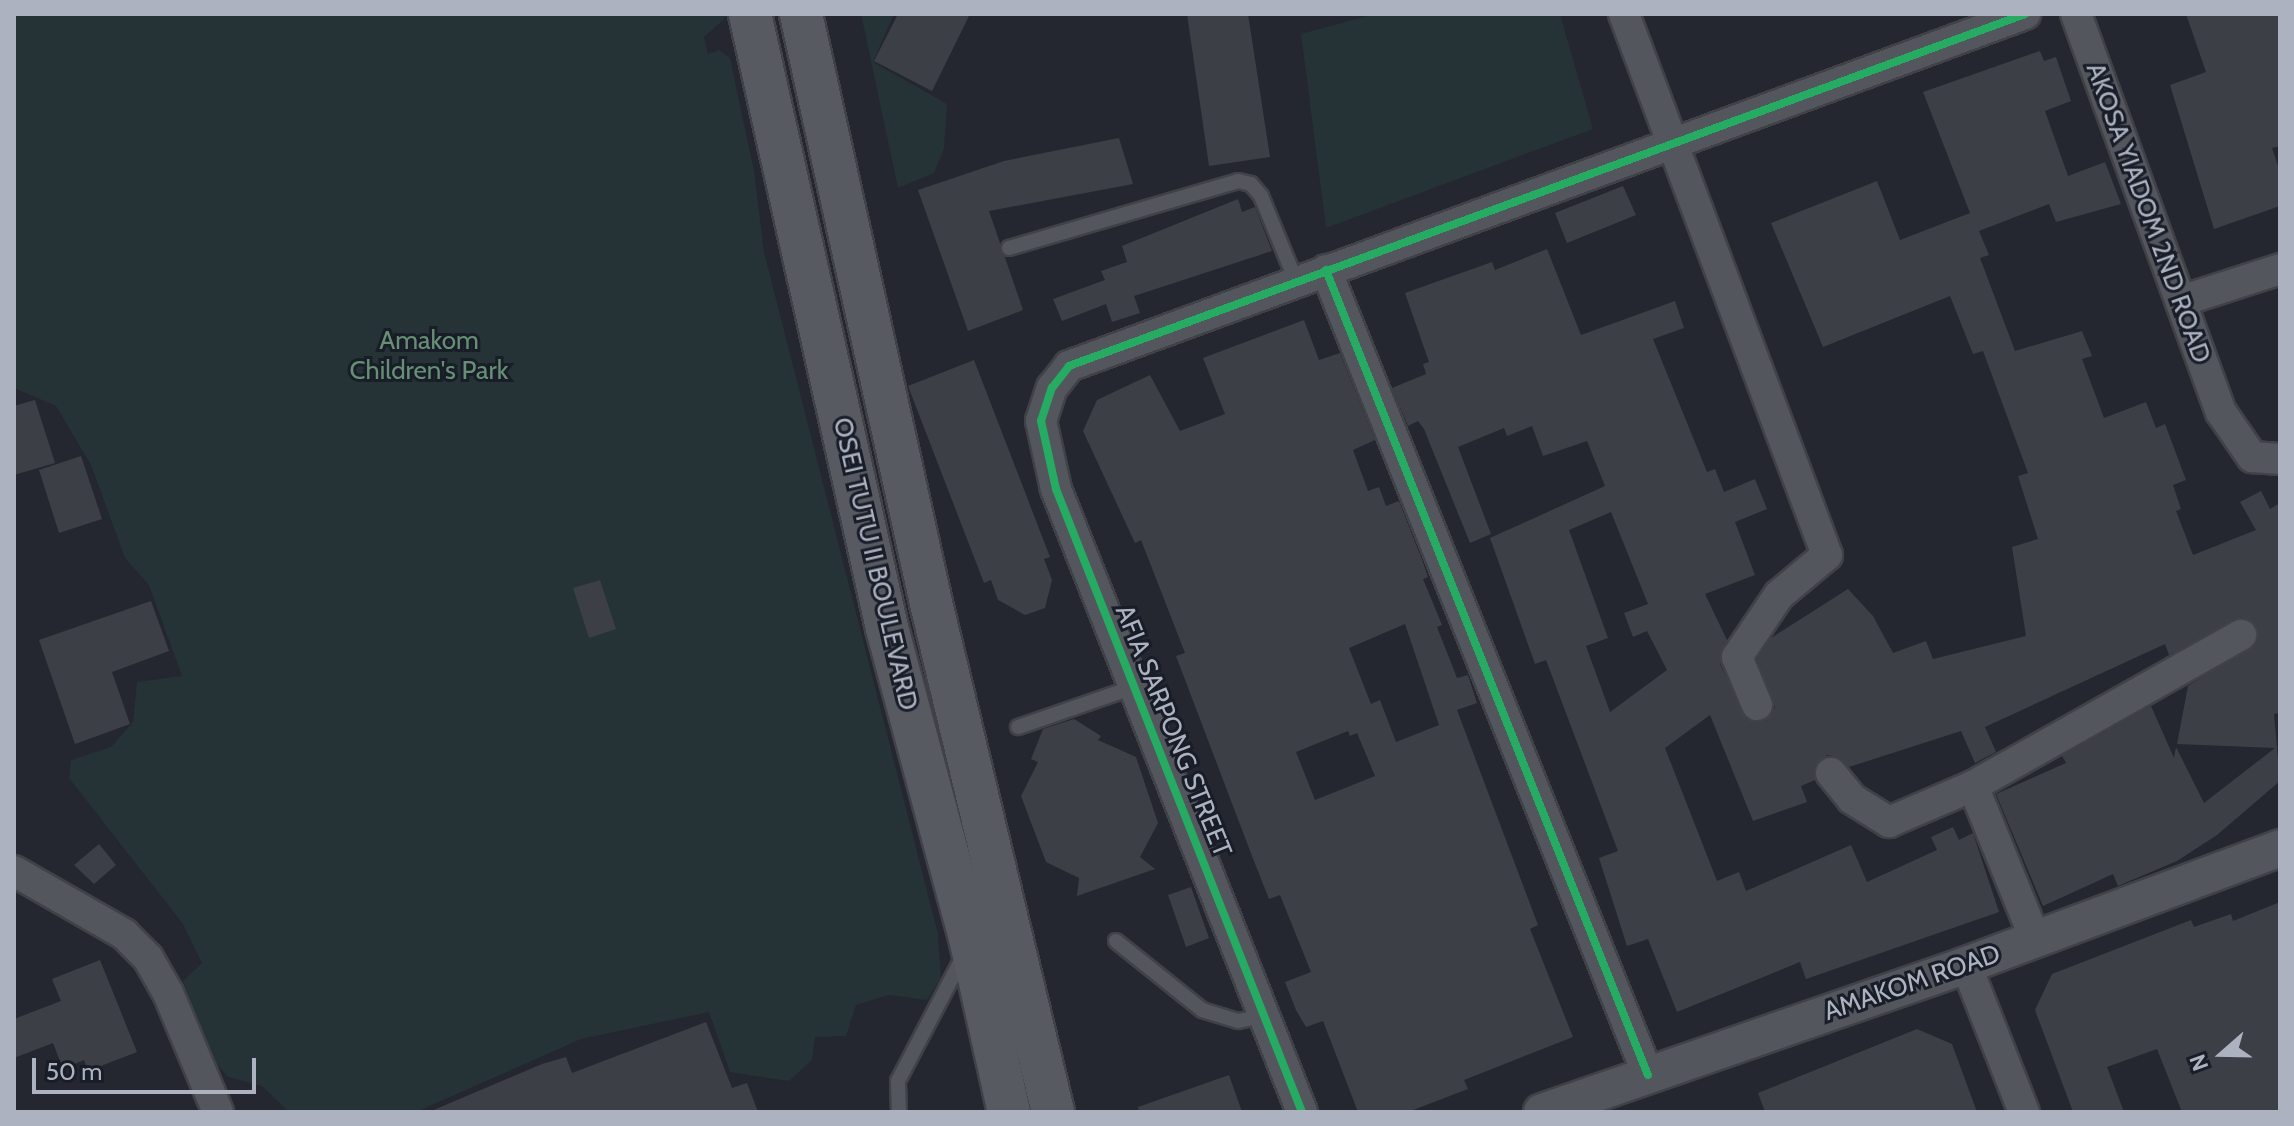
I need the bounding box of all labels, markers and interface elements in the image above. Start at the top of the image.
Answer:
street label: AKOSA YIADOM 2ND ROAD [2079,59,2217,367]
park label: Amakom Children's Park [350,325,508,386]
street label: OSEI TUTU II BOULEVARD [826,415,924,713]
street label: AFIA SARPONG STREET [1108,601,1238,861]
street label: AMAKOM ROAD [1820,938,2004,1028]
north arrow [2182,1014,2262,1094]
scale bar [36,1042,260,1092]
text: N [2184,1050,2214,1074]
text: 50 m [46,1057,102,1086]

